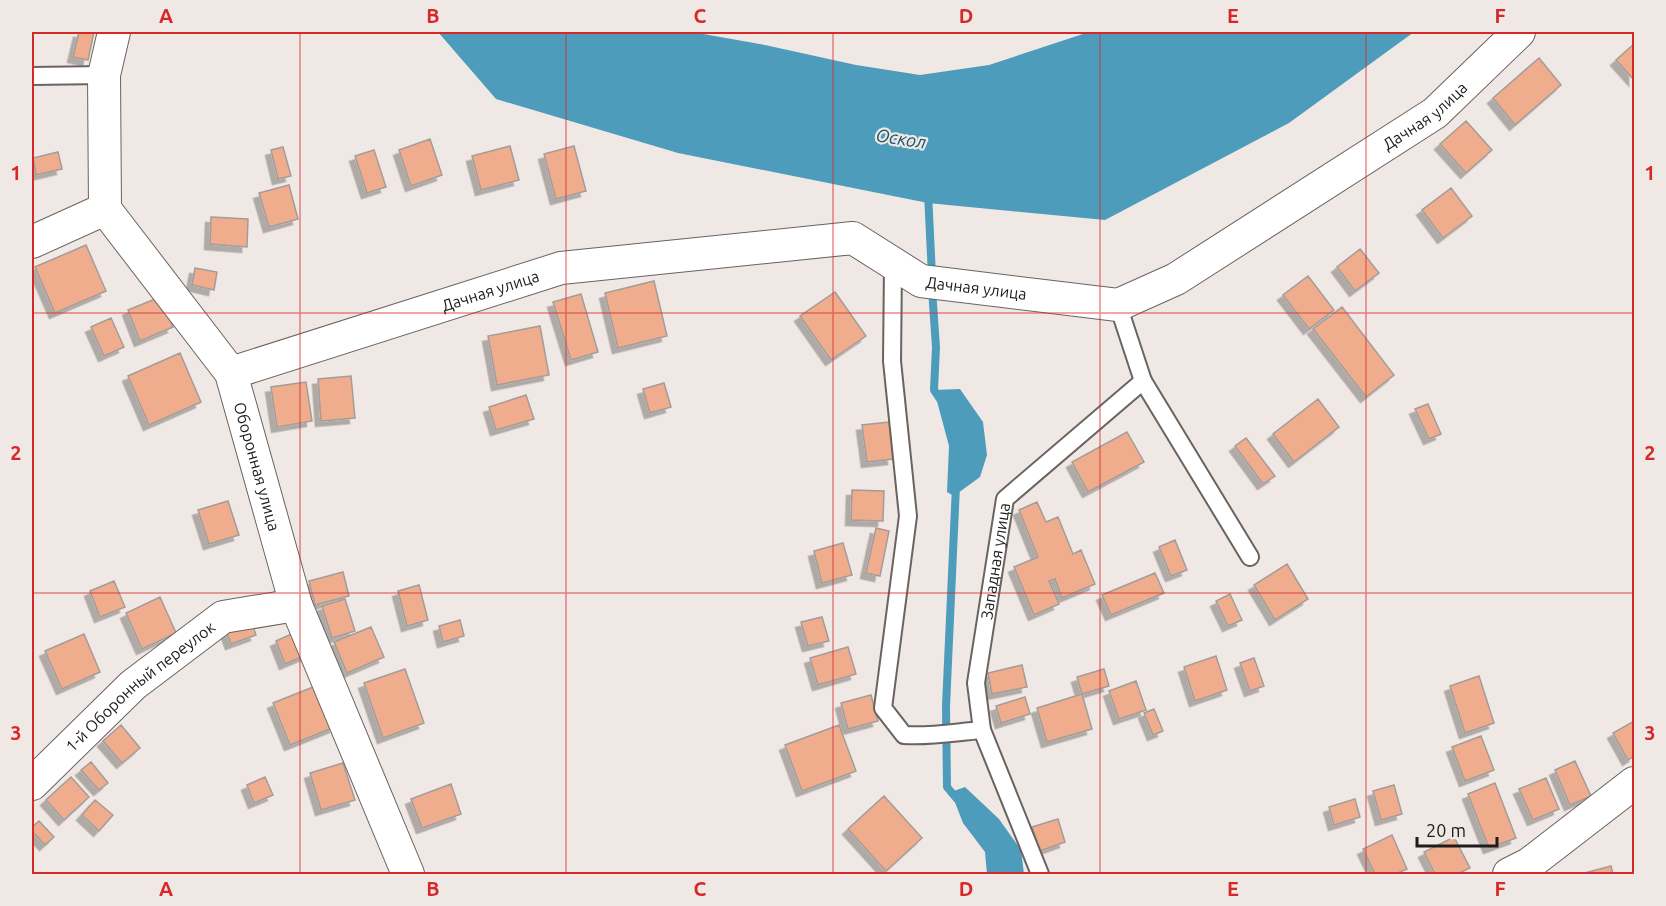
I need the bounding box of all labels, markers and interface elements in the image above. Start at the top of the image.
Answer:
text: A [159,4,173,27]
text: B [426,4,440,27]
text: C [694,4,707,27]
text: D [959,4,973,27]
text: E [1227,4,1239,27]
text: F [1494,4,1506,27]
street label: Дачная улица [1379,78,1471,153]
water label: Оскол [874,124,928,152]
text: 1 [10,161,22,184]
text: 1 [1644,161,1656,184]
street label: Дачная улица [439,267,541,314]
street label: Дачная улица [925,273,1028,303]
street label: Оборонная улица [231,400,284,533]
text: 2 [10,441,22,464]
text: 2 [1644,441,1656,464]
street label: Западная улица [977,502,1013,621]
street label: 1-й Оборонный переулок [62,617,218,755]
text: 3 [10,721,22,744]
text: 3 [1644,721,1656,744]
scale bar [1417,810,1496,848]
text: 20 m [1426,820,1466,840]
text: A [159,877,173,900]
text: B [426,877,440,900]
text: C [694,877,707,900]
text: D [959,877,973,900]
text: E [1227,877,1239,900]
text: F [1494,877,1506,900]

